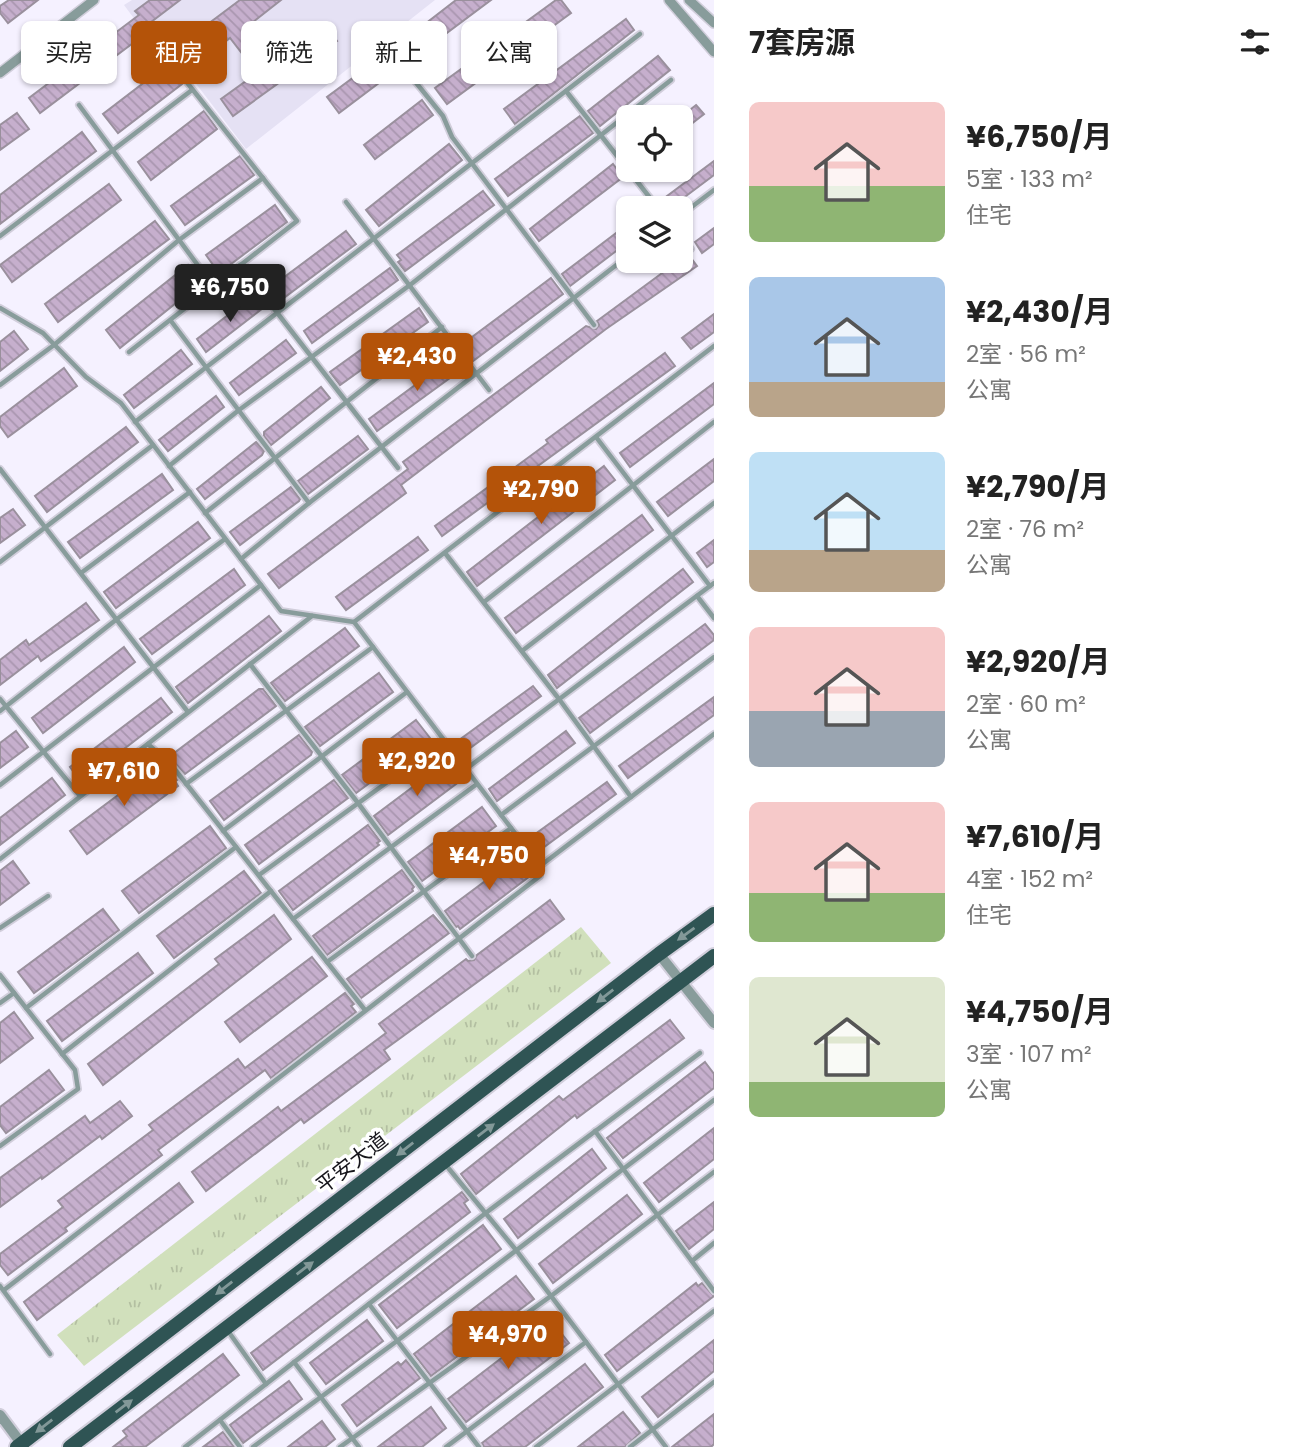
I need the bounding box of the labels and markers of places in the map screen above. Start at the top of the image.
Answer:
pin: ¥6,750 [173,264,287,324]
pin: ¥2,430 [360,334,474,393]
pin: ¥2,790 [484,466,598,526]
pin: ¥2,920 [360,738,474,798]
pin: ¥7,610 [67,748,181,808]
pin: ¥4,750 [432,832,546,892]
pin: ¥4,970 [451,1312,565,1371]

